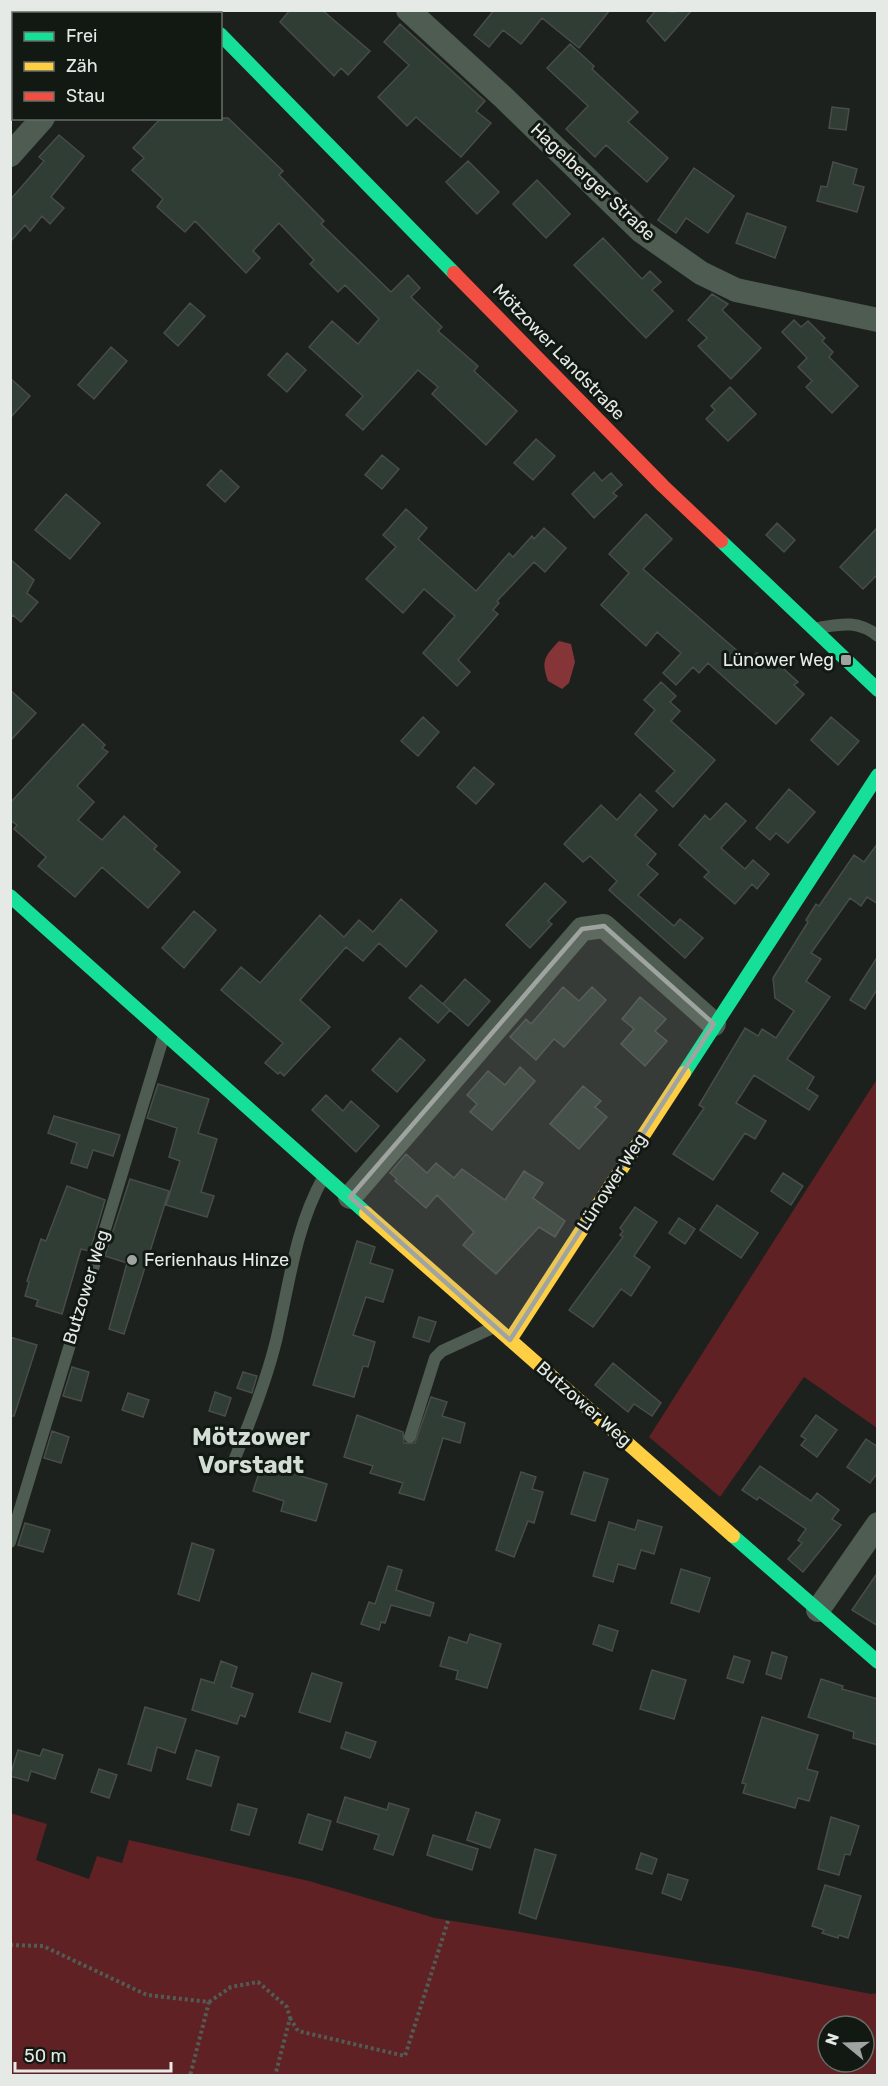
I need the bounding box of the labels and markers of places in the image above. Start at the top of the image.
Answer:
place label: Lünower Weg [723,649,834,671]
marker: Lünower Weg [839,653,853,667]
place label: Ferienhaus Hinze [144,1249,289,1271]
marker: Ferienhaus Hinze [125,1253,139,1267]

